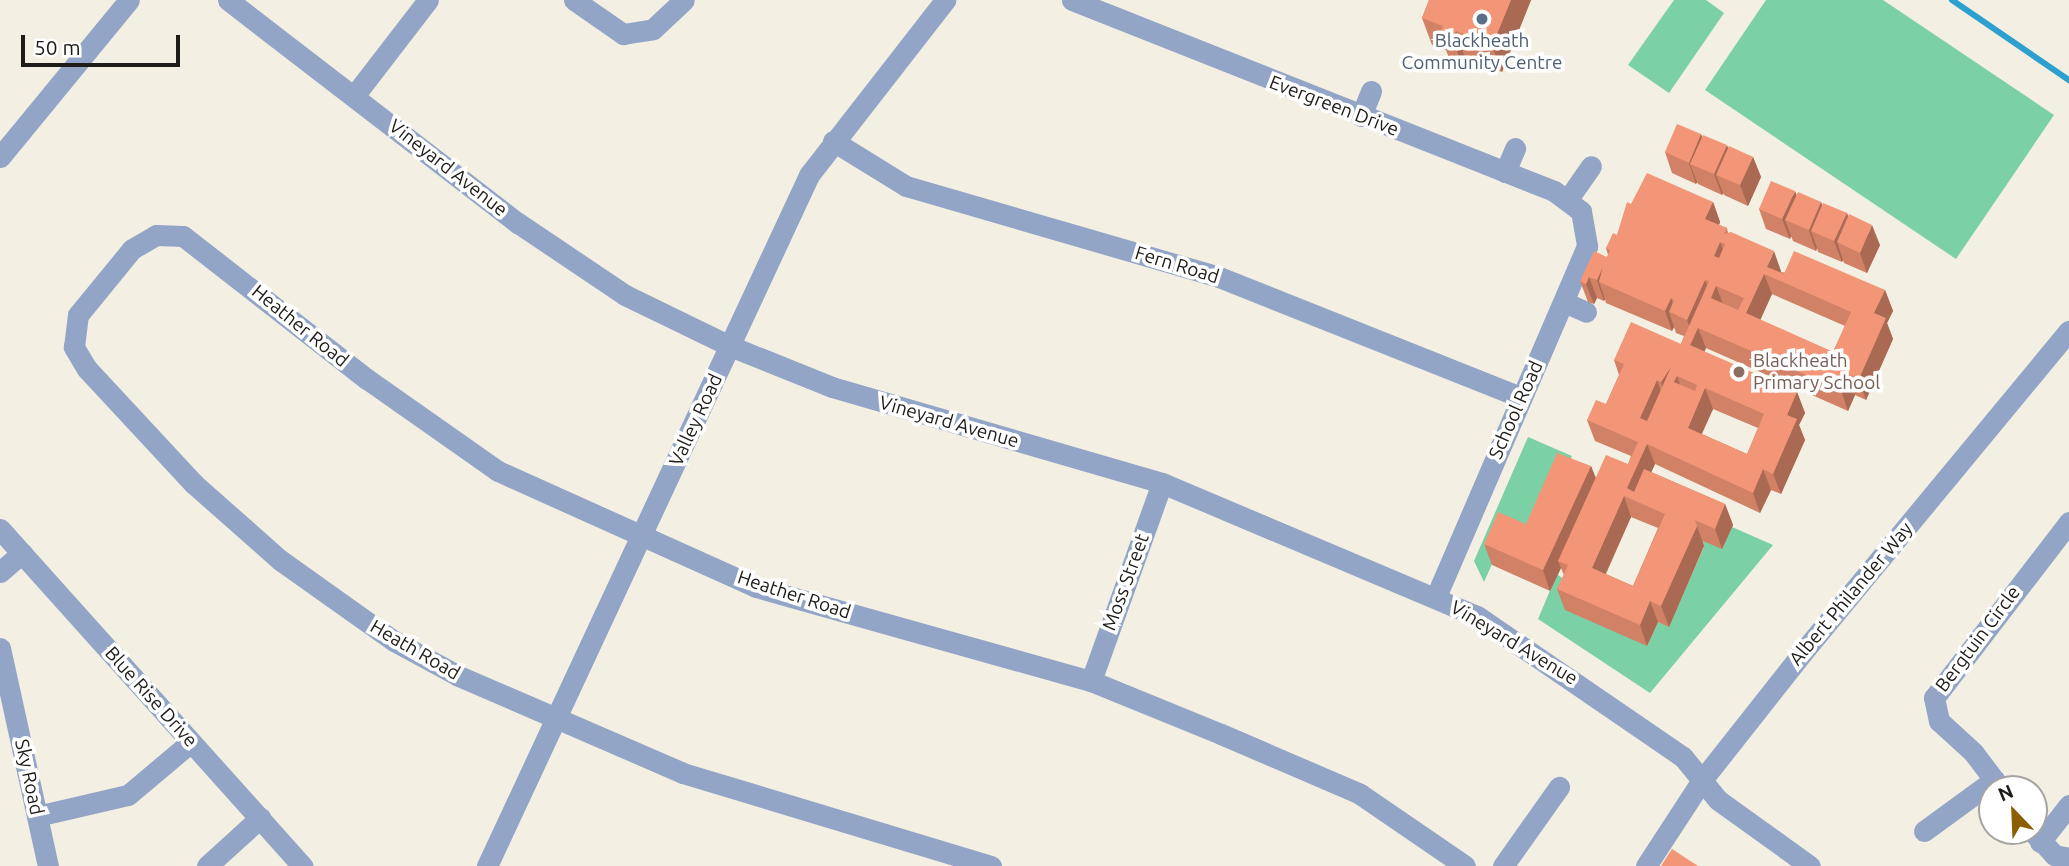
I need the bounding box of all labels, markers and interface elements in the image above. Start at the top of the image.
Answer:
marker: Blackheath Community Centre [1474,11,1490,27]
scale bar [24,21,184,65]
place label: Blackheath Community Centre [1402,30,1562,74]
text: 50 m [34,35,81,59]
street label: Evergreen Drive [1266,71,1402,141]
street label: Vineyard Avenue [384,115,512,221]
street label: Fern Road [1132,241,1222,289]
street label: Heather Road [247,280,353,372]
place label: Blackheath Primary School [1753,350,1880,394]
street label: School Road [1484,357,1548,463]
marker: Blackheath Primary School [1731,364,1747,380]
street label: Valley Road [665,370,727,470]
street label: Vineyard Avenue [877,391,1021,453]
street label: Albert Philander Way [1785,518,1917,670]
street label: Moss Street [1098,530,1154,634]
street label: Heather Road [735,566,853,624]
street label: Bergtuin Circle [1931,582,2025,696]
street label: Vineyard Avenue [1446,596,1582,690]
street label: Heath Road [366,615,464,685]
street label: Blue Rise Drive [100,642,202,752]
street label: Sky Road [10,737,48,817]
north arrow [1978,775,2048,845]
text: N [1995,780,2016,805]

